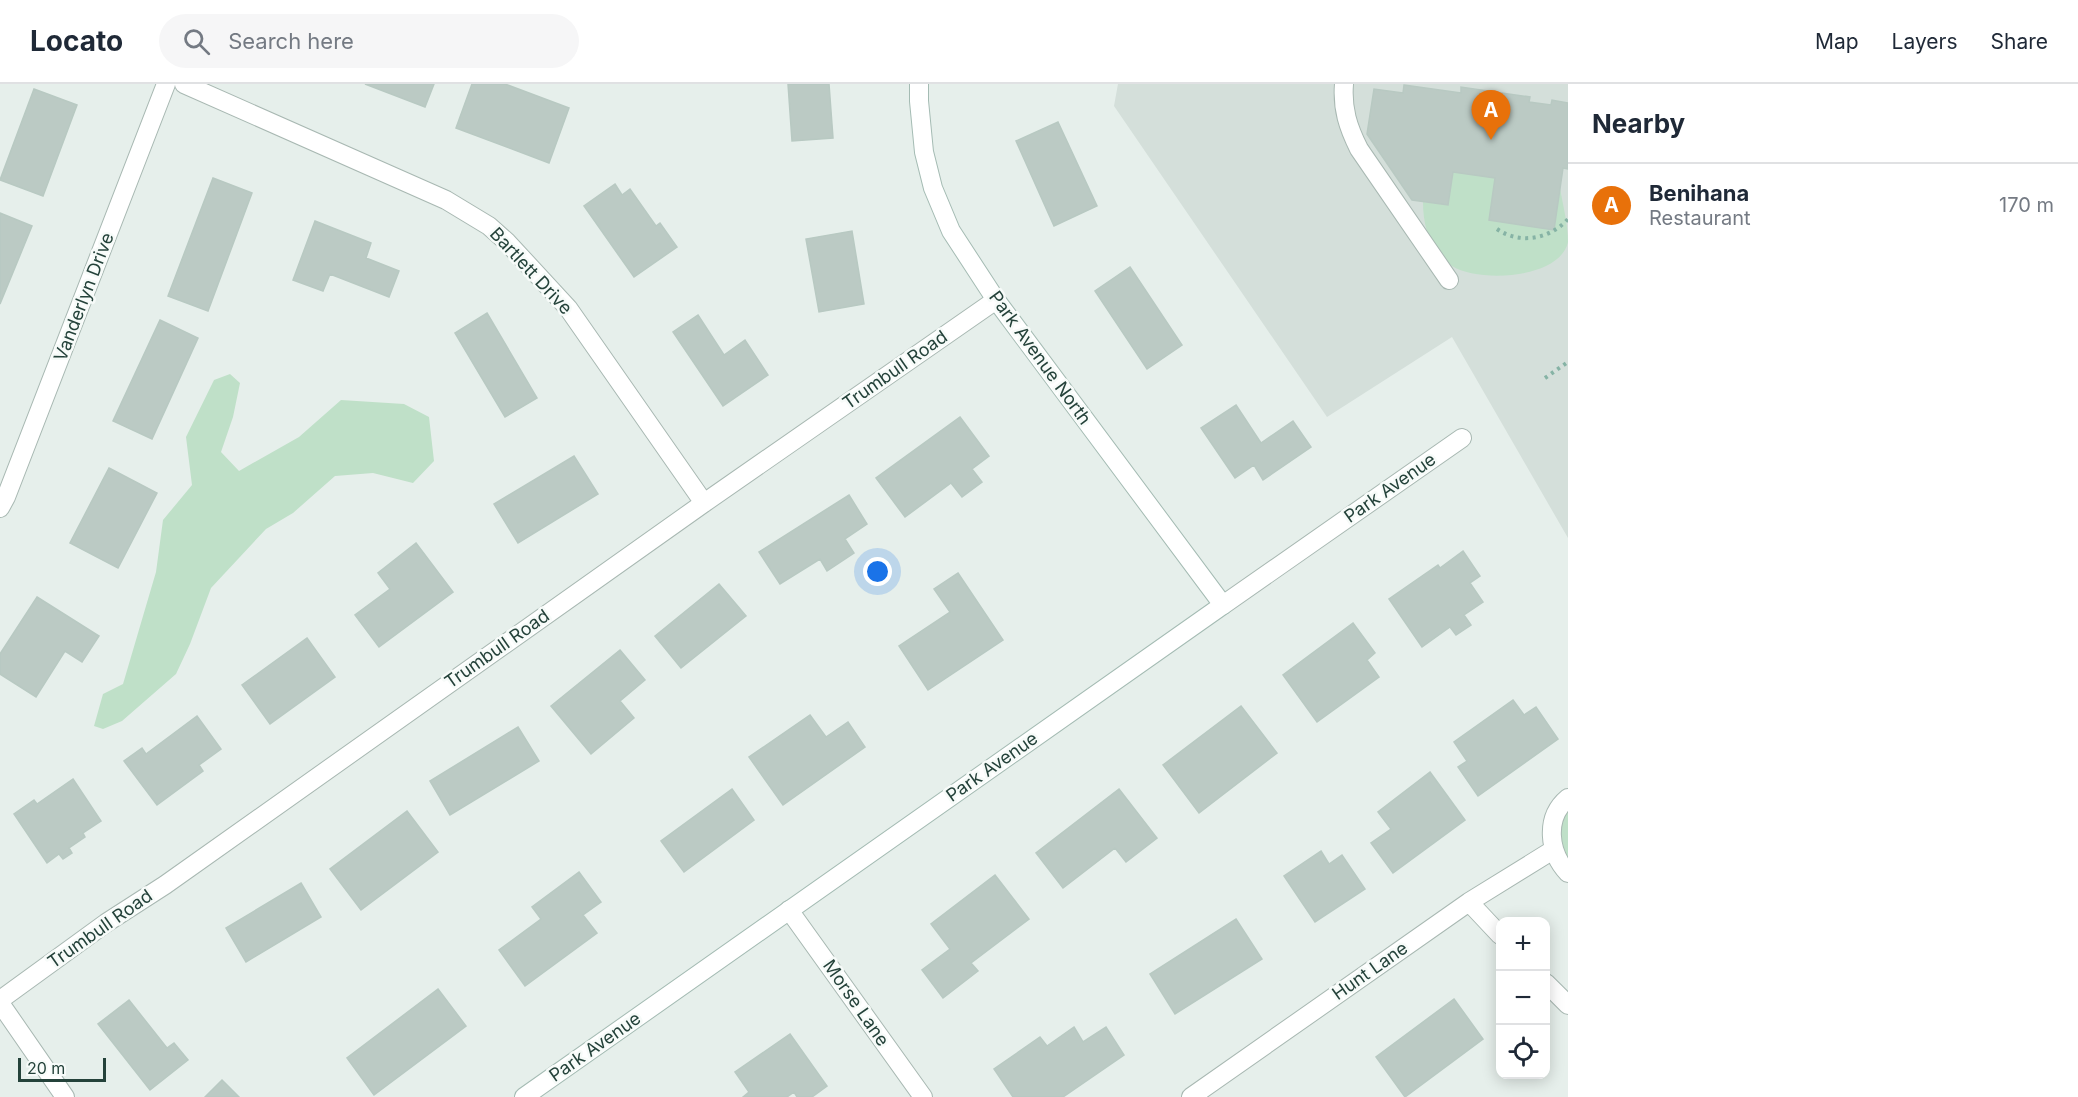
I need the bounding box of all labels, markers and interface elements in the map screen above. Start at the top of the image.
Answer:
search box [159,14,579,68]
text: Locato [30,24,123,58]
icon: search [180,25,213,58]
text: Search here [228,28,354,54]
text: Map [1815,29,1859,54]
text: Layers [1892,29,1958,54]
text: Share [1991,29,2048,54]
pin: A [1472,91,1510,140]
text: Nearby [1592,108,1685,139]
text: Benihana [1649,180,1749,206]
text: A [1604,193,1619,217]
text: 170 m [1999,193,2054,217]
text: Restaurant [1649,206,1751,230]
street label: Bartlett Drive [486,223,577,318]
street label: Vanderlyn Drive [49,230,118,364]
street label: Park Avenue North [985,287,1096,429]
street label: Trumbull Road [838,326,951,413]
street label: Park Avenue [1340,448,1439,527]
your location [863,557,892,586]
street label: Trumbull Road [440,605,553,692]
street label: Park Avenue [942,727,1041,806]
street label: Trumbull Road [43,885,156,972]
map controls [1496,917,1550,1079]
button: + [1496,917,1550,971]
street label: Hunt Lane [1328,937,1411,1004]
street label: Morse Lane [819,956,894,1050]
button: − [1496,971,1550,1025]
street label: Park Avenue [545,1007,644,1086]
button: locate [1496,1025,1550,1079]
scale bar [18,1055,106,1082]
text: 20 m [27,1058,65,1078]

